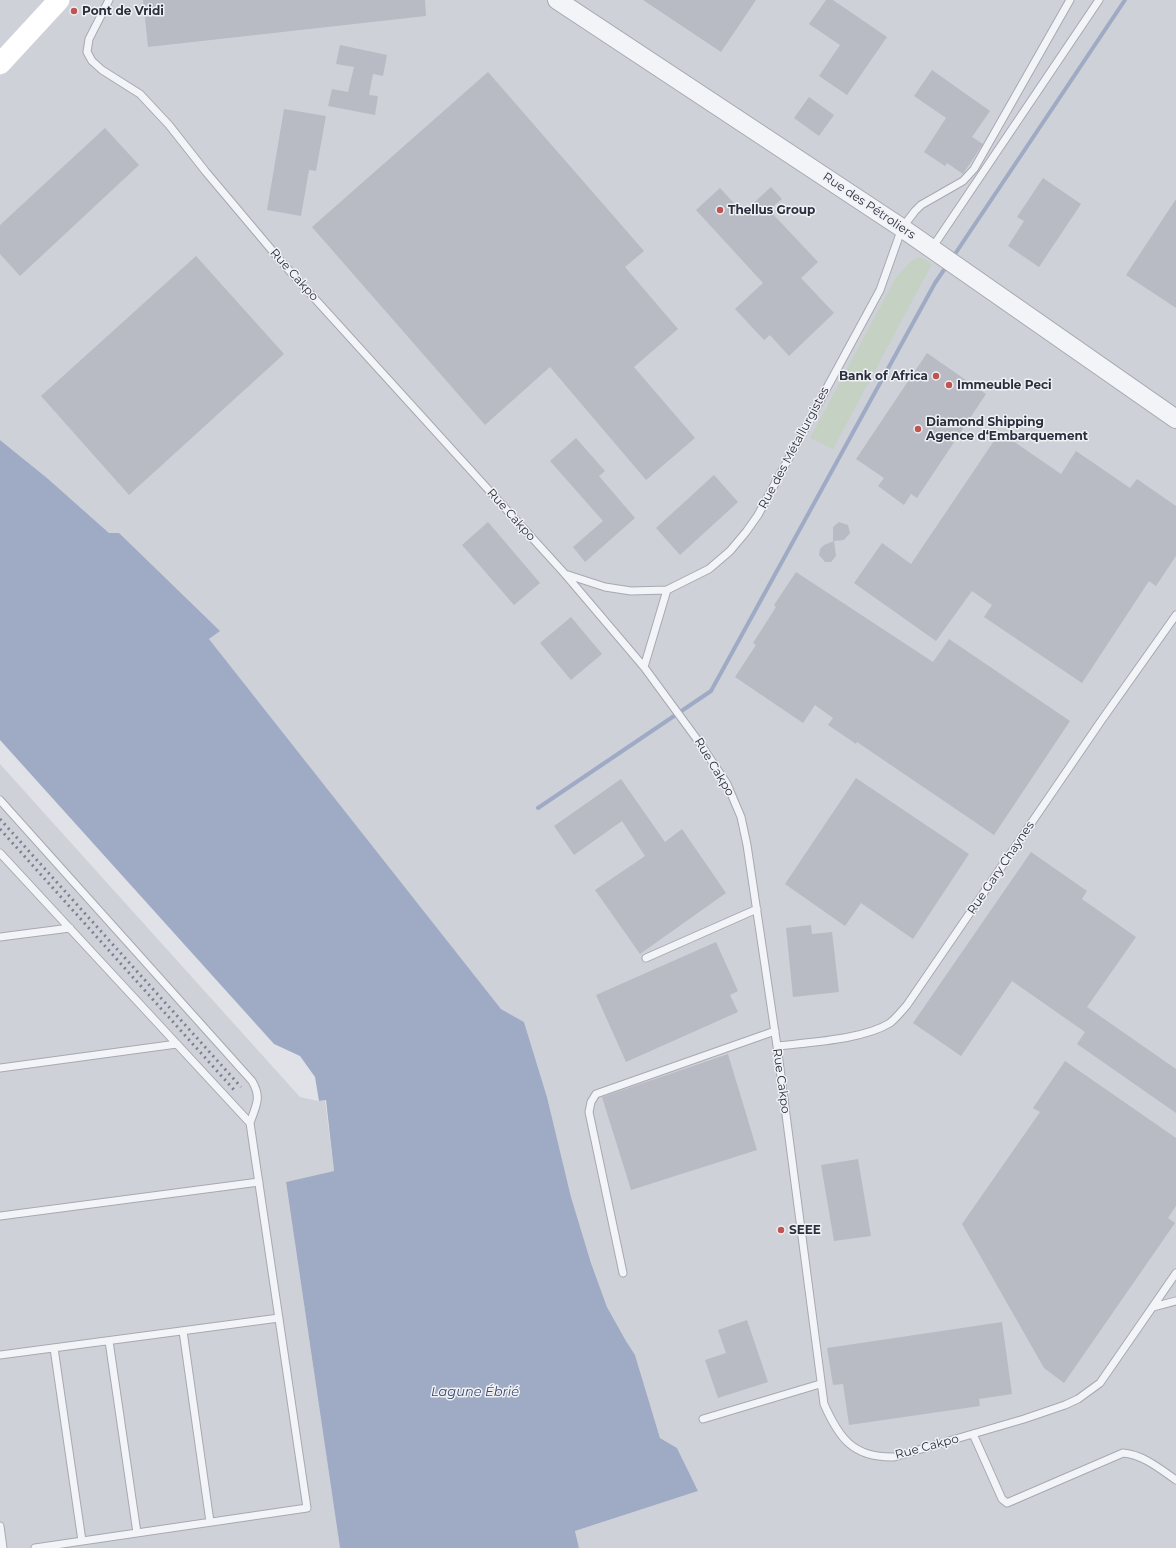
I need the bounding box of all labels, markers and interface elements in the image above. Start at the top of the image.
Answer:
place label: Pont de Vridi [82,4,164,18]
marker: Pont de Vridi [69,6,79,16]
street label: Rue des Pétroliers [820,170,918,242]
place label: Thellus Group [728,203,815,217]
marker: Thellus Group [715,205,725,215]
street label: Rue Cakpo [267,246,321,304]
place label: Bank of Africa [839,369,928,383]
marker: Bank of Africa [931,371,941,381]
place label: Immeuble Peci [957,378,1052,392]
marker: Immeuble Peci [944,380,954,390]
street label: Rue des Métallurgistes [756,385,832,511]
place label: Diamond Shipping Agence d‘Embarquement [926,415,1088,443]
marker: Diamond Shipping Agence d‘Embarquement [913,424,923,434]
street label: Rue Cakpo [484,486,538,544]
street label: Rue Cakpo [691,735,737,799]
street label: Rue Gary Chaynes [965,819,1037,917]
street label: Rue Cakpo [769,1048,793,1114]
place label: SEEE [789,1223,821,1237]
marker: SEEE [776,1225,786,1235]
water label: Lagune Ébrié [431,1384,519,1400]
street label: Rue Cakpo [894,1432,960,1462]

